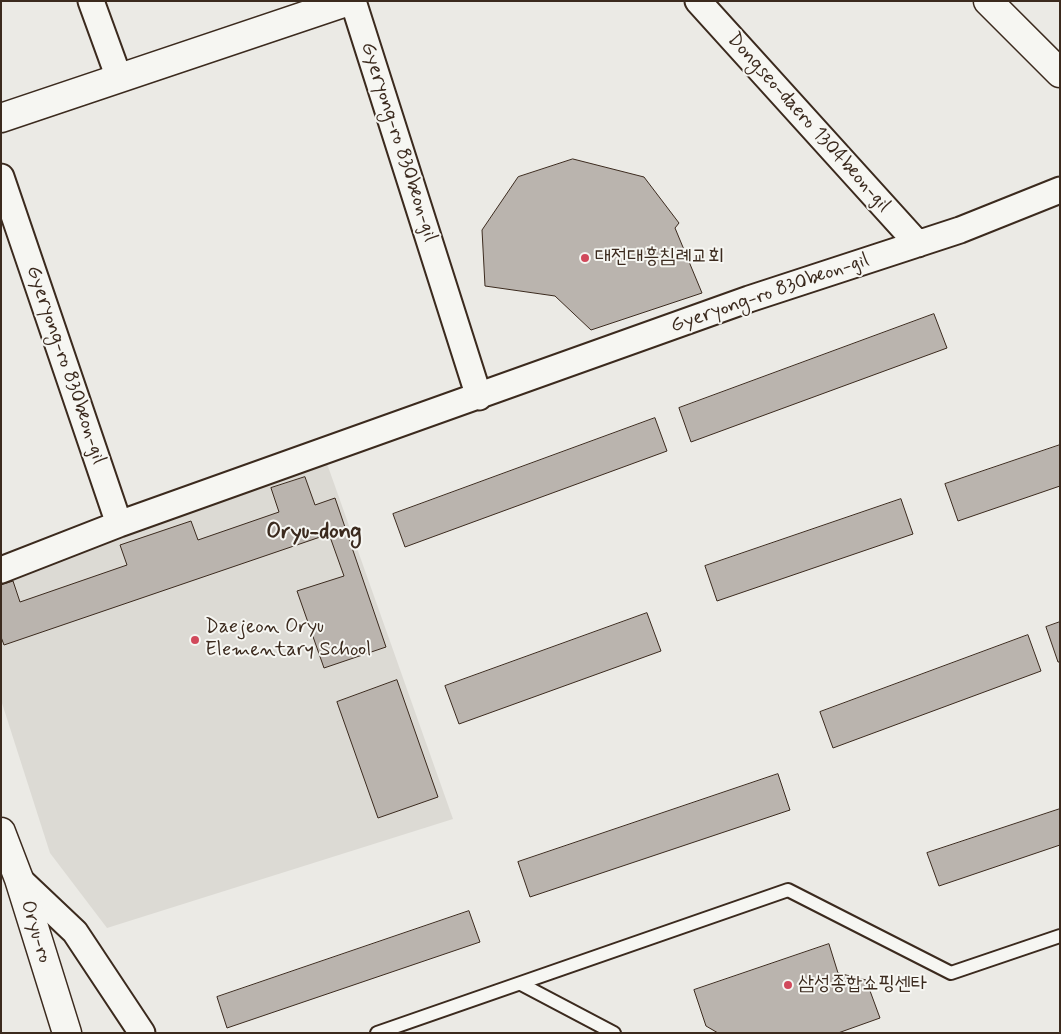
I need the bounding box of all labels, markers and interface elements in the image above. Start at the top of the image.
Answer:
street label: Dongseo-daero 1304beon-gil [721,28,895,218]
street label: Gyeryong-ro 830beon-gil [354,39,442,245]
place label: 대전대흥침례교회 [595,246,724,270]
street label: Gyeryong-ro 830beon-gil [668,249,872,339]
marker: 대전대흥침례교회 [579,252,591,264]
street label: Gyeryong-ro 830beon-gil [20,263,110,467]
district label: Oryu-dong [266,520,362,546]
place label: Daejeon Oryu Elementary School [205,616,371,663]
marker: Daejeon Oryu Elementary School [189,634,201,646]
street label: Oryu-ro [14,898,56,966]
place label: 삼성종합쇼핑센타 [798,973,927,997]
marker: 삼성종합쇼핑센타 [782,979,794,991]

